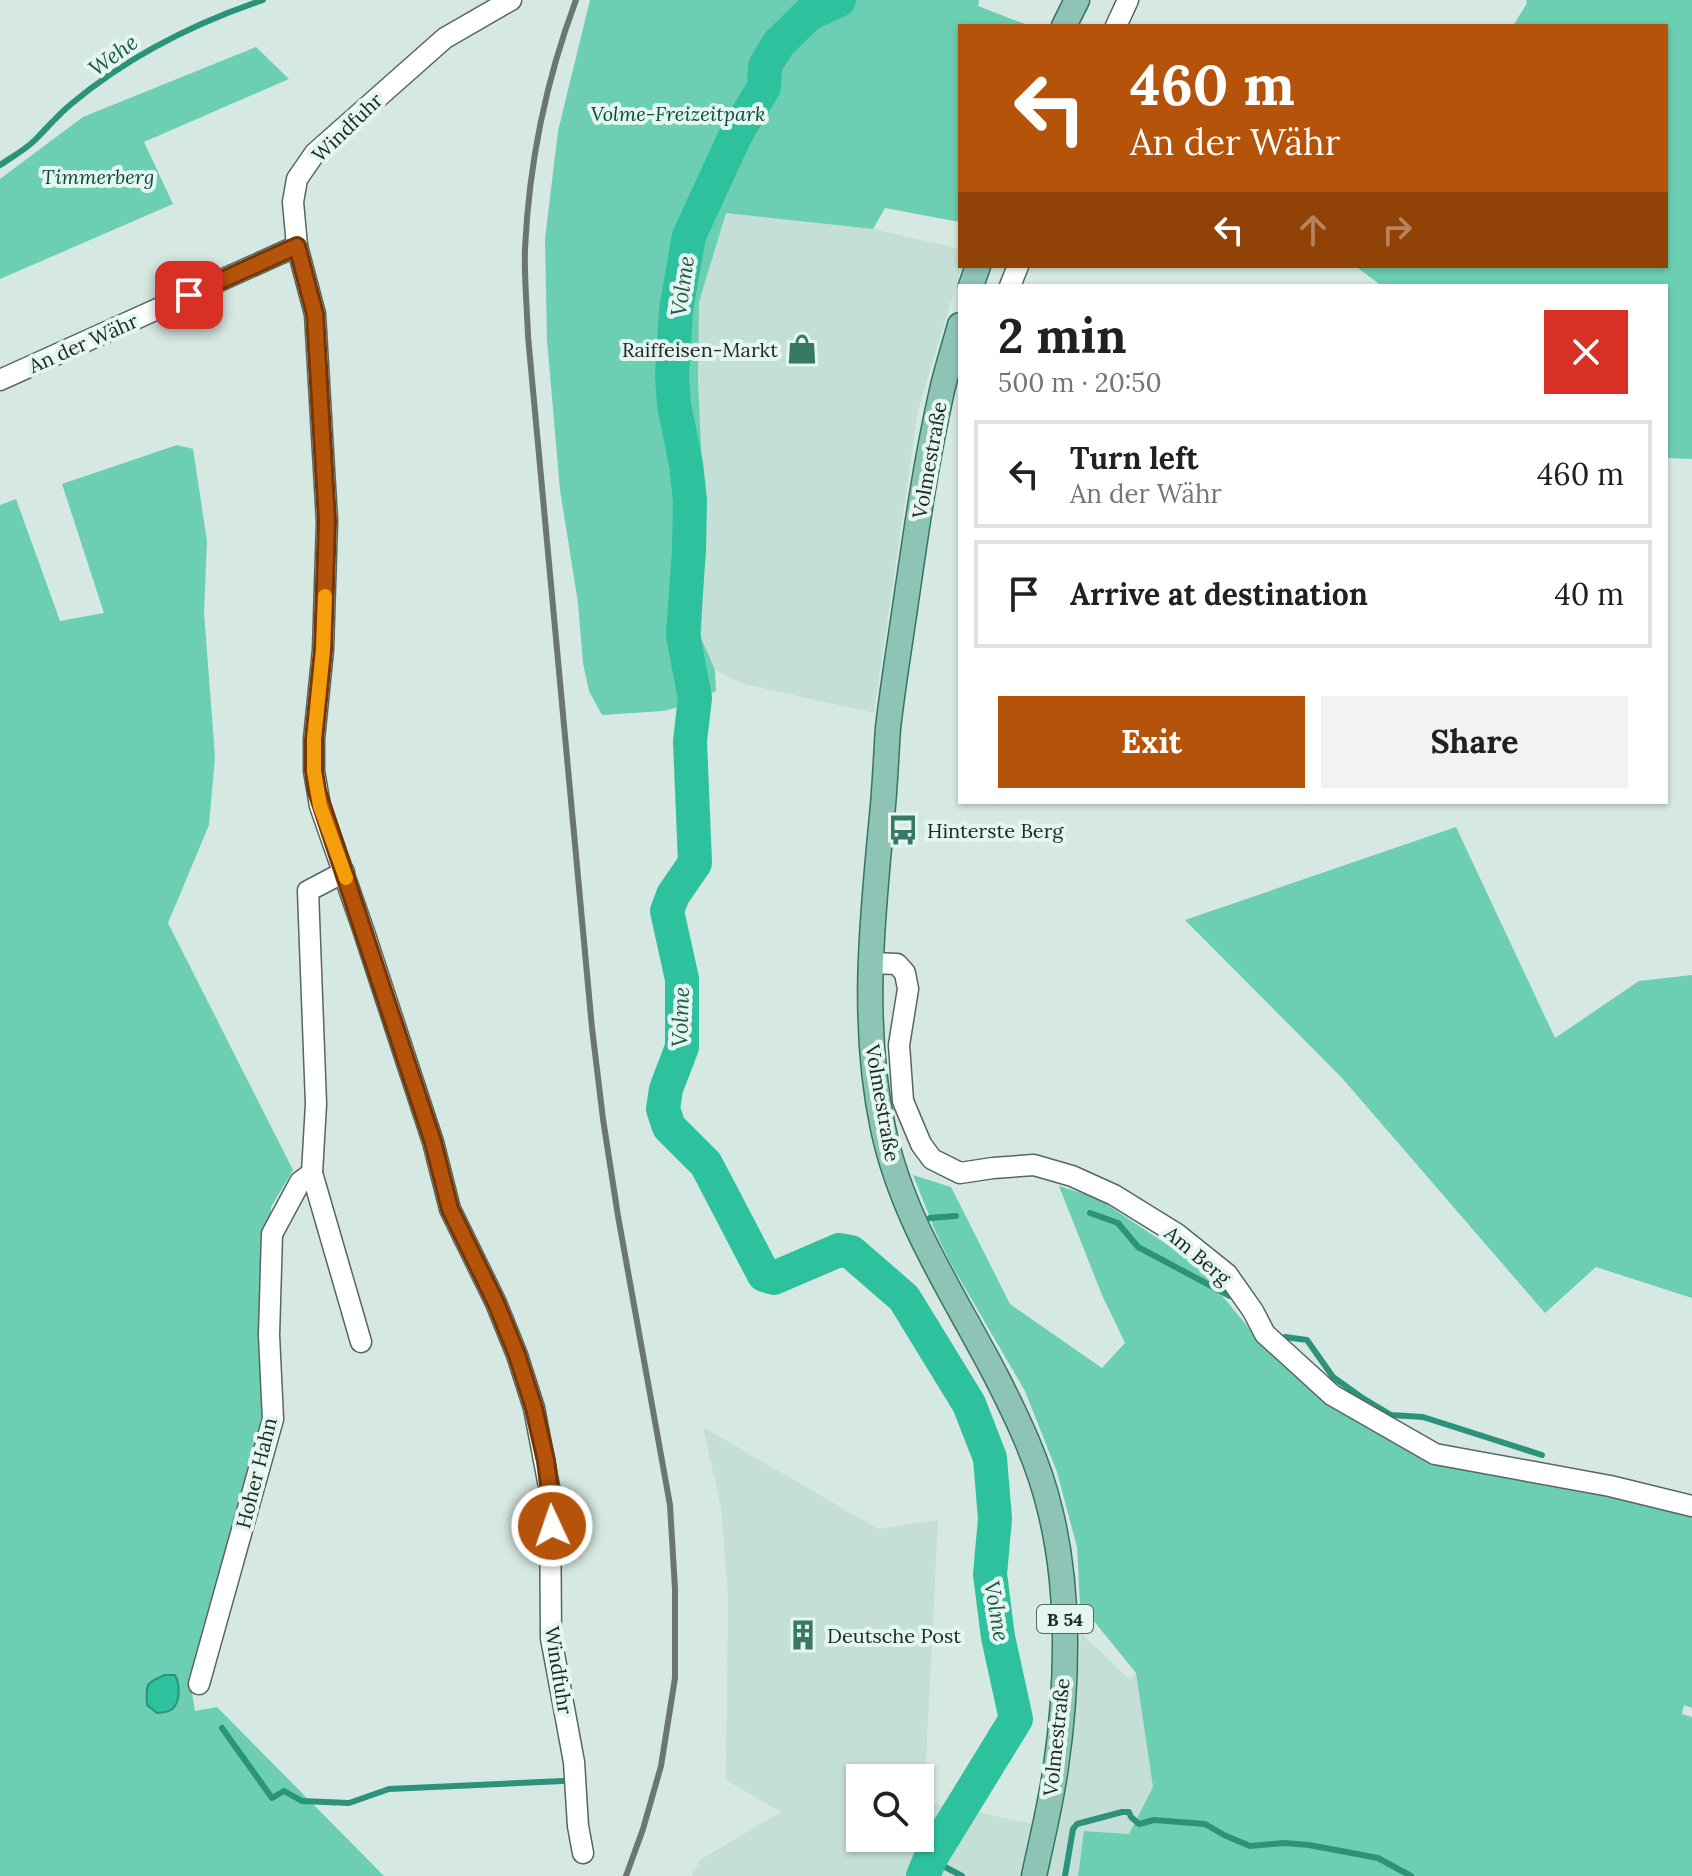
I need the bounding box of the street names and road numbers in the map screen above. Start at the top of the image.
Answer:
street label: Windfuhr [306,87,388,167]
street label: An der Währ [24,308,142,379]
street label: Volmestraße [906,399,952,521]
street label: Volmestraße [860,1042,906,1164]
street label: Am Berg [1159,1220,1237,1290]
street label: Hoher Hahn [230,1415,282,1531]
road number: B 54 [1037,1605,1093,1633]
street label: Windfuhr [540,1624,578,1716]
street label: Volmestraße [1037,1677,1075,1798]

